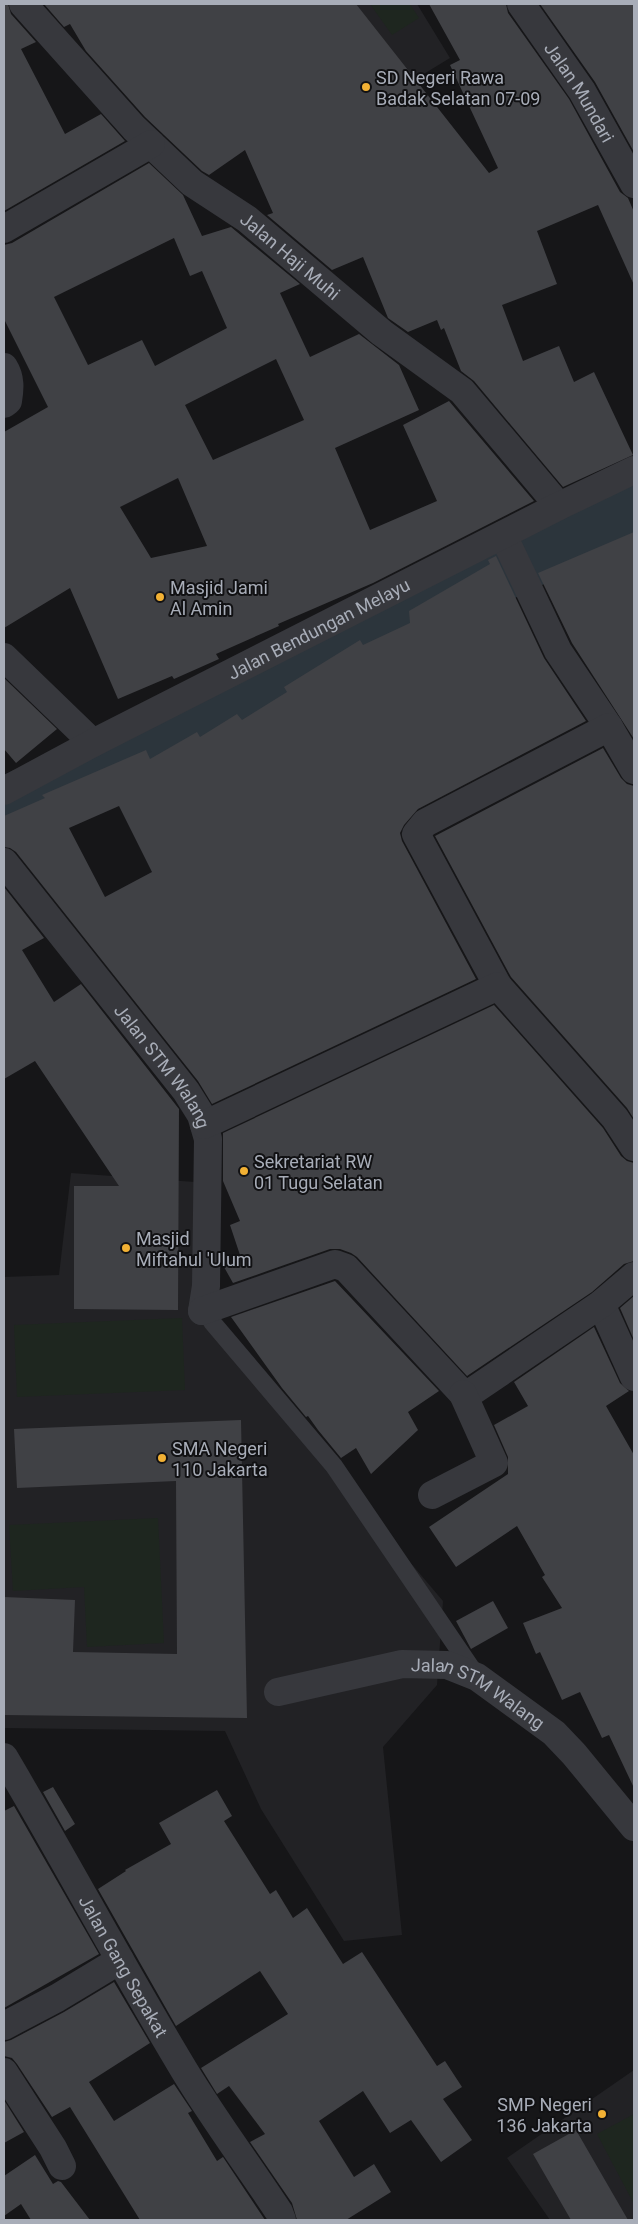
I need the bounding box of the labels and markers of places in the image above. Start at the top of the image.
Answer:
place label: SD Negeri Rawa Badak Selatan 07-09 [376,67,540,109]
marker: SD Negeri Rawa Badak Selatan 07-09 [360,81,372,93]
place label: Masjid Jami Al Amin [170,577,268,619]
marker: Masjid Jami Al Amin [154,591,166,603]
place label: Sekretariat RW 01 Tugu Selatan [254,1151,383,1193]
marker: Sekretariat RW 01 Tugu Selatan [238,1165,250,1177]
place label: Masjid Miftahul 'Ulum [136,1228,252,1270]
marker: Masjid Miftahul 'Ulum [120,1242,132,1254]
place label: SMA Negeri 110 Jakarta [172,1438,268,1480]
marker: SMA Negeri 110 Jakarta [156,1452,168,1464]
place label: SMP Negeri 136 Jakarta [496,2094,592,2136]
marker: SMP Negeri 136 Jakarta [596,2108,608,2120]

